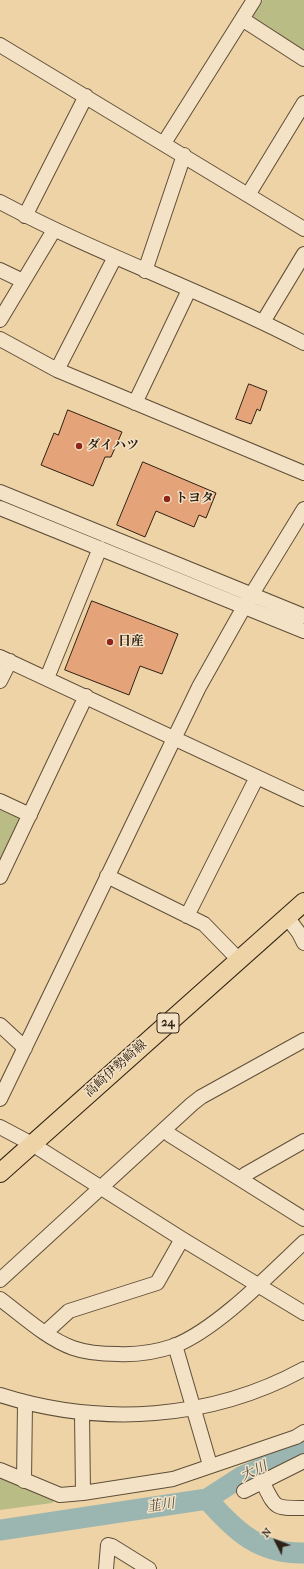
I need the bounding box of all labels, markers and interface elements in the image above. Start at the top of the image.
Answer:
place label: ダイハツ [87,438,139,454]
marker: ダイハツ [74,441,84,451]
place label: トヨタ [175,491,214,507]
marker: トヨタ [162,494,172,504]
place label: 日産 [118,634,144,650]
marker: 日産 [105,637,115,647]
road number: 24 [157,1013,179,1033]
street label: 高崎伊勢崎線 [82,1037,150,1101]
water label: 大川 [238,1458,270,1486]
water label: 韮川 [146,1496,176,1516]
north arrow [256,1521,296,1561]
text: N [259,1525,274,1540]

